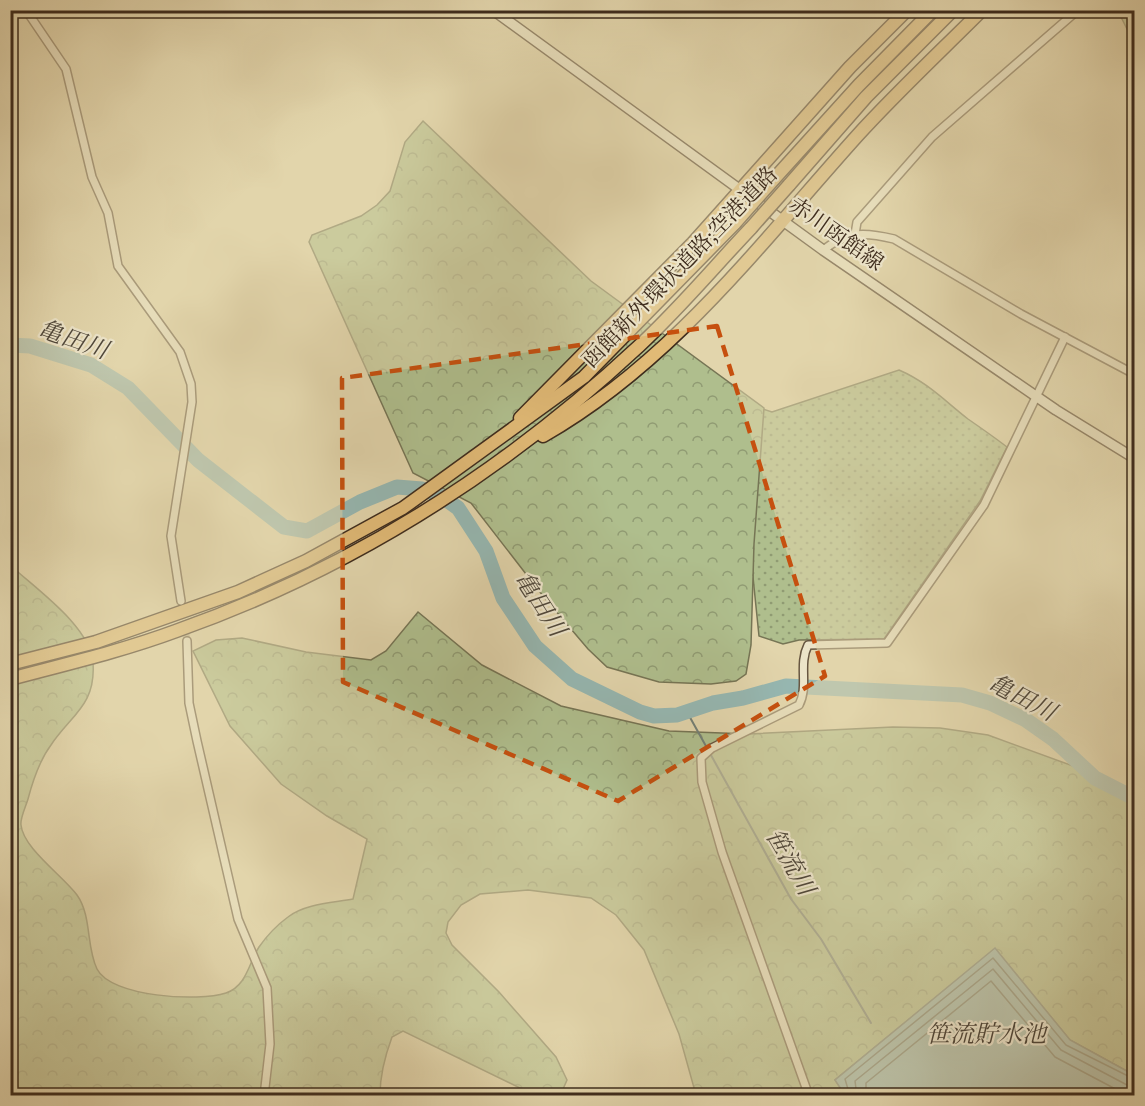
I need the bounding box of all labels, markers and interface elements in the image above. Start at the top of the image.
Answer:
street label: 函館新外環状道路;空港道路 [576,160,784,374]
street label: 赤川函館線 [783,191,889,277]
water label: 亀田川 [34,314,115,367]
water label: 亀田川 [507,565,574,645]
water label: 亀田川 [983,668,1064,730]
water label: 笹流川 [759,823,823,904]
water label: 笹流貯水池 [926,1019,1049,1050]

